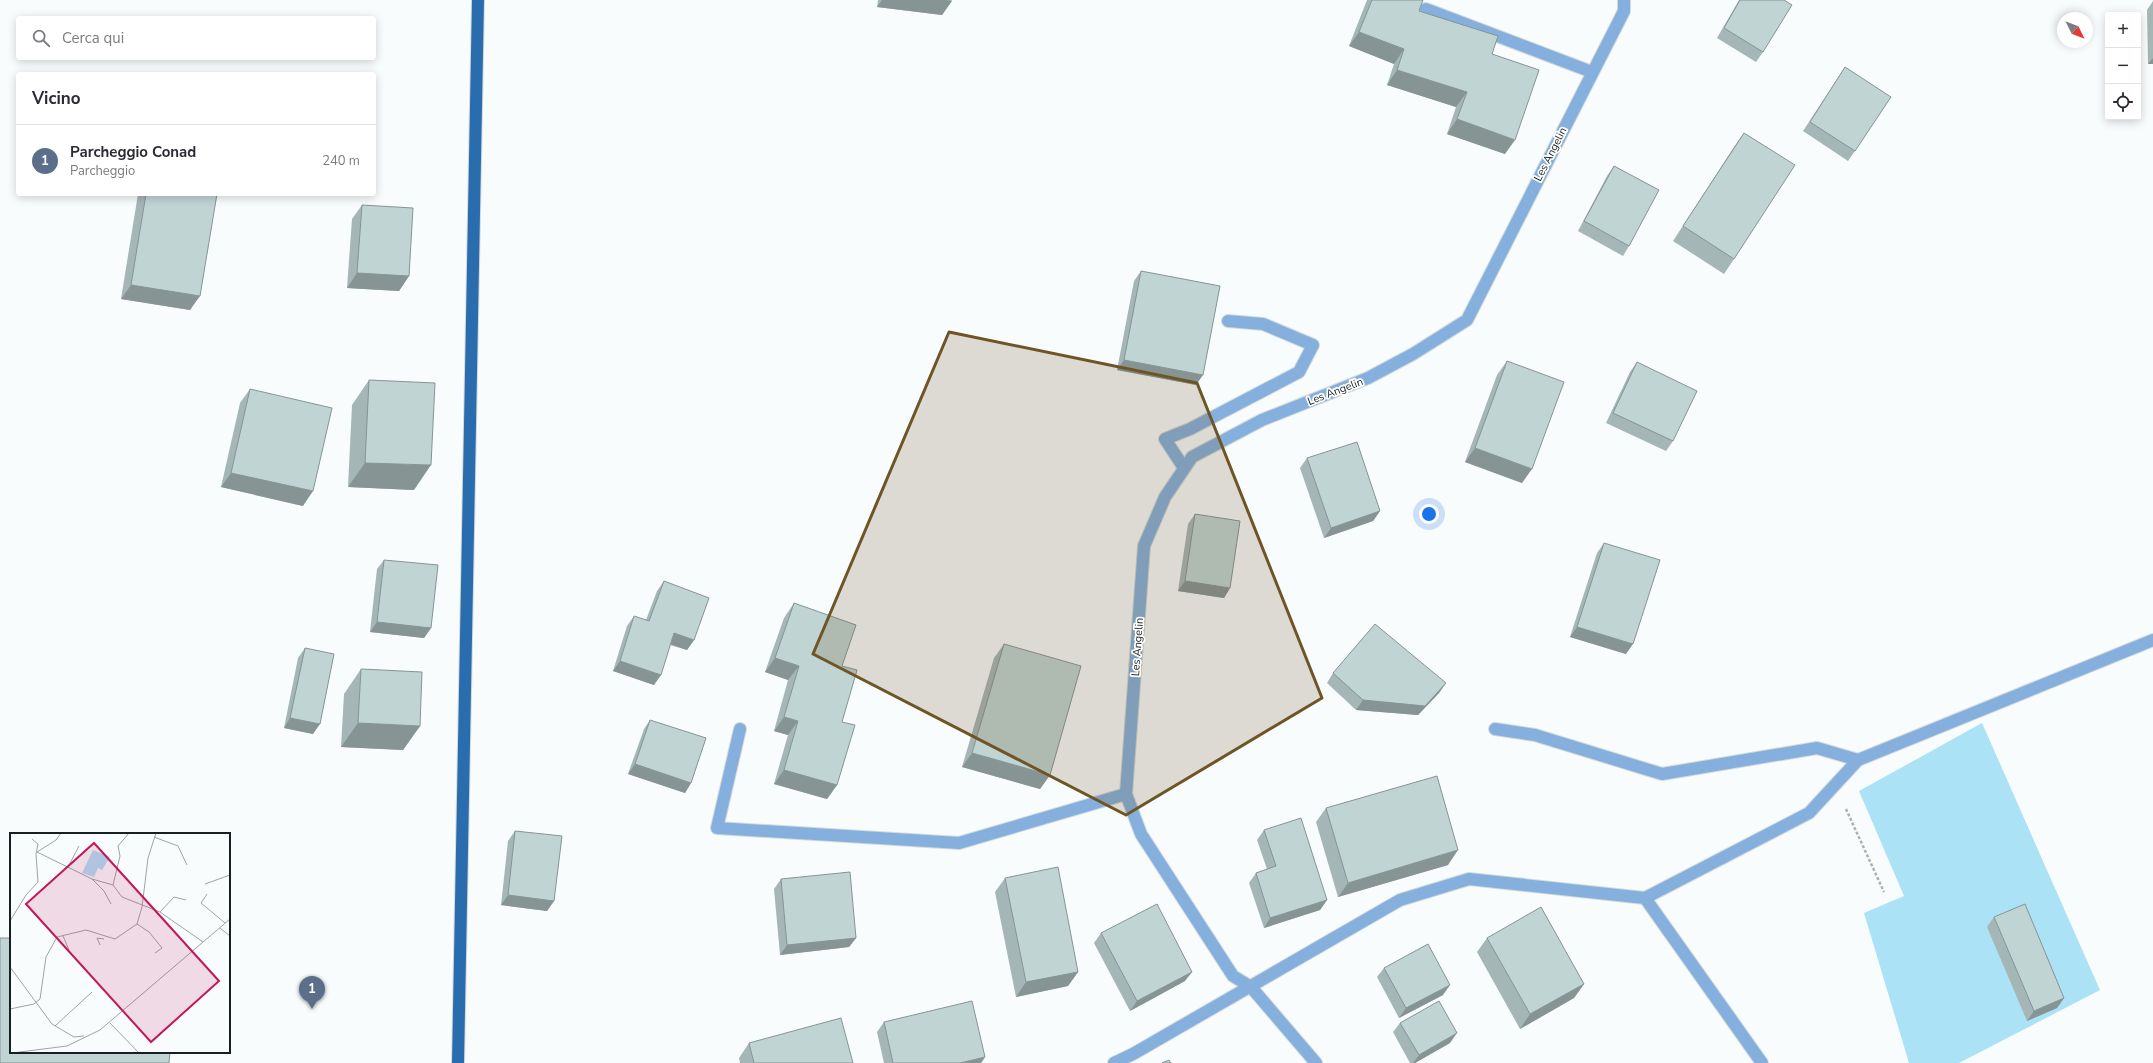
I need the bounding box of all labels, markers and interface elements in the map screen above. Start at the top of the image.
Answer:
north arrow [2057,12,2093,48]
map controls [2105,12,2141,120]
button: + [2105,12,2141,48]
search box [16,16,376,60]
icon: search [30,27,52,49]
text: Cerca qui [62,28,124,48]
button: − [2105,48,2141,84]
button: locate [2105,84,2141,120]
text: Vicino [32,87,81,110]
street label: Les Angelin [1530,125,1570,184]
text: Parcheggio Conad [70,142,196,162]
text: 1 [41,152,49,170]
text: 240 m [322,152,360,170]
text: Parcheggio [70,162,135,180]
street label: Les Angelin [1305,374,1365,409]
your location [1419,504,1439,524]
street label: Les Angelin [1128,617,1147,677]
inset map [10,833,230,1053]
pin: 1 [299,976,325,1009]

